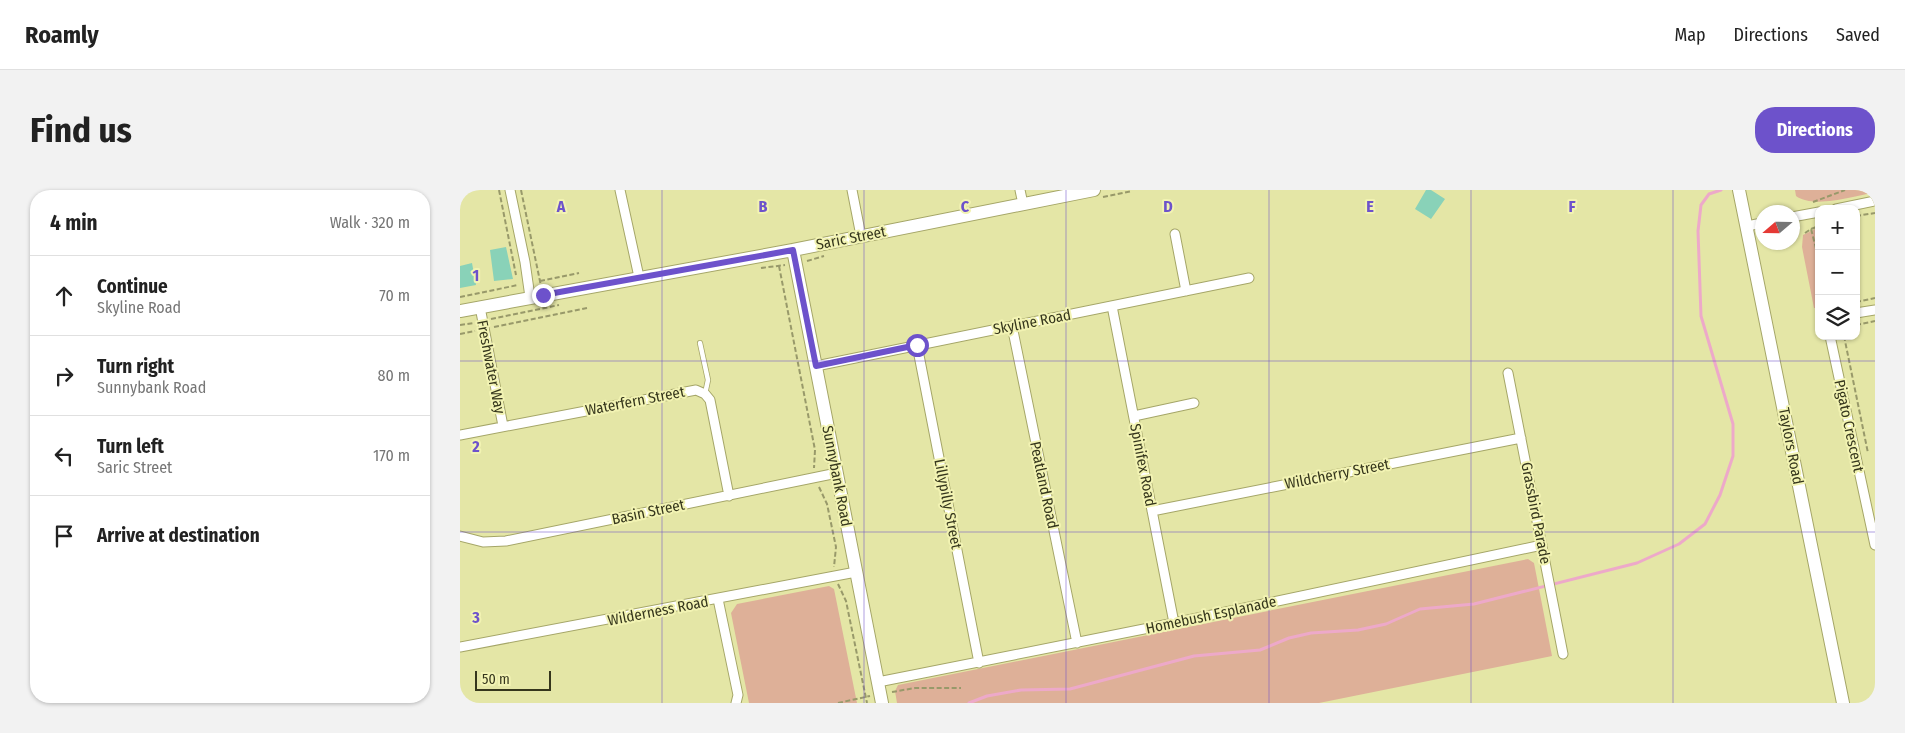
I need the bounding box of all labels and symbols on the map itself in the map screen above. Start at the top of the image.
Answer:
text: A [556,197,566,216]
text: B [759,197,768,216]
text: C [961,197,970,216]
text: D [1163,197,1173,216]
text: E [1366,197,1374,216]
text: F [1568,197,1576,216]
north arrow [1755,205,1800,250]
street label: Saric Street [815,222,887,254]
text: 1 [473,266,479,285]
route end [532,284,555,307]
street label: Skyline Road [992,306,1072,338]
street label: Freshwater Way [473,319,509,416]
route start [906,334,929,357]
street label: Pigato Crescent [1830,378,1868,474]
street label: Waterfern Street [584,383,686,419]
street label: Taylors Road [1775,406,1807,486]
street label: Spinifex Road [1126,422,1160,508]
street label: Sunnybank Road [818,424,856,528]
text: 2 [471,437,480,456]
street label: Peatland Road [1026,440,1062,530]
street label: Wildcherry Street [1283,455,1391,493]
street label: Lillypilly Street [930,457,966,551]
street label: Grassbird Parade [1517,461,1555,565]
street label: Basin Street [610,495,686,528]
street label: Wilderness Road [606,592,710,630]
street label: Homebush Esplanade [1144,592,1278,638]
text: 3 [471,608,480,627]
scale bar [475,668,551,691]

